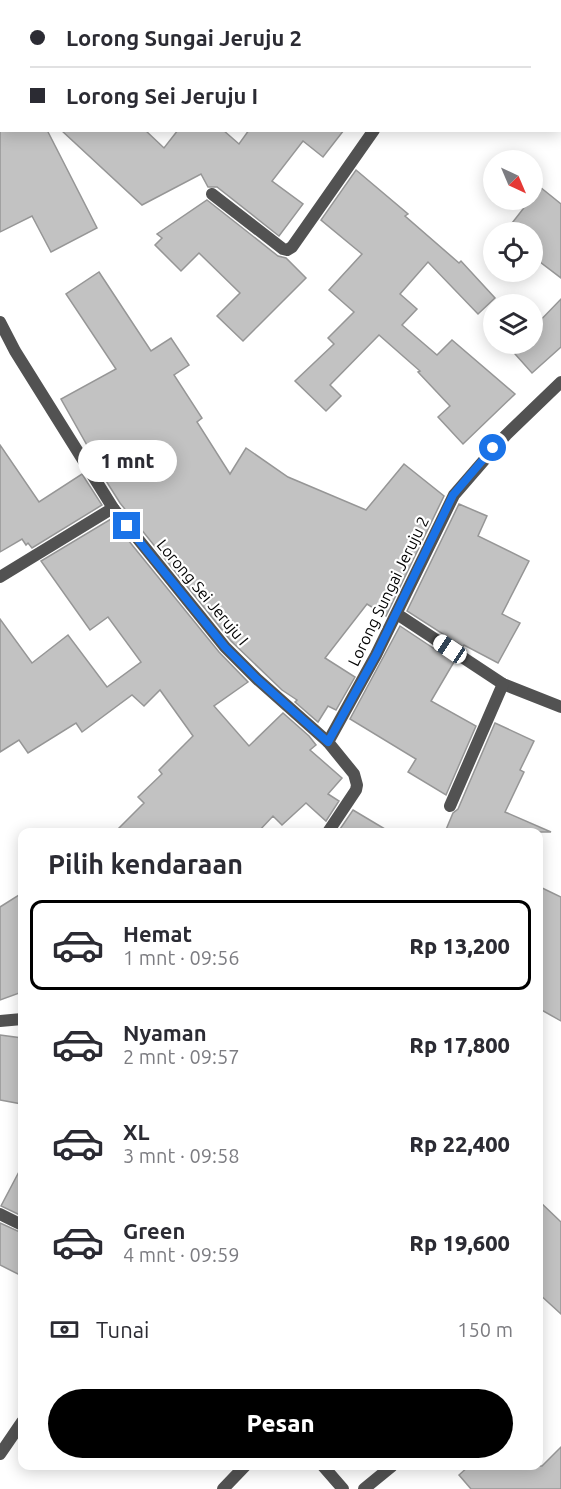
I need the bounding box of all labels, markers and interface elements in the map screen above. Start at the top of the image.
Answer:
text: Lorong Sungai Jeruju 2 [66,25,302,50]
text: Lorong Sei Jeruju I [66,83,258,108]
north arrow [483,150,543,210]
map controls [483,150,543,354]
button: locate [483,222,543,282]
button: layers [483,294,543,354]
route start [479,434,506,461]
callout: 1 mnt [78,439,176,481]
text: 1 mnt [101,449,154,472]
route end [113,512,140,539]
street label: Lorong Sungai Jeruju 2 [344,513,432,669]
street label: Lorong Sei Jeruju I [154,536,252,648]
car [430,631,470,667]
text: Pilih kendaraan [48,849,243,879]
icon: car [51,918,105,972]
text: Hemat [123,921,192,946]
text: Rp 13,200 [409,933,510,958]
text: 1 mnt · 09:56 [123,946,240,969]
icon: car [51,1017,105,1071]
text: Nyaman [123,1020,207,1045]
text: Rp 17,800 [409,1032,510,1057]
text: 2 mnt · 09:57 [123,1045,240,1068]
icon: car [51,1116,105,1170]
text: XL [123,1119,150,1144]
text: Rp 22,400 [409,1131,510,1156]
text: 3 mnt · 09:58 [123,1144,240,1167]
icon: car [51,1215,105,1269]
text: Green [123,1218,185,1243]
text: Rp 19,600 [409,1230,510,1255]
text: 4 mnt · 09:59 [123,1243,240,1266]
icon: cash [48,1313,81,1346]
text: Tunai [96,1317,149,1342]
text: 150 m [457,1318,513,1341]
button: Pesan [48,1389,513,1458]

